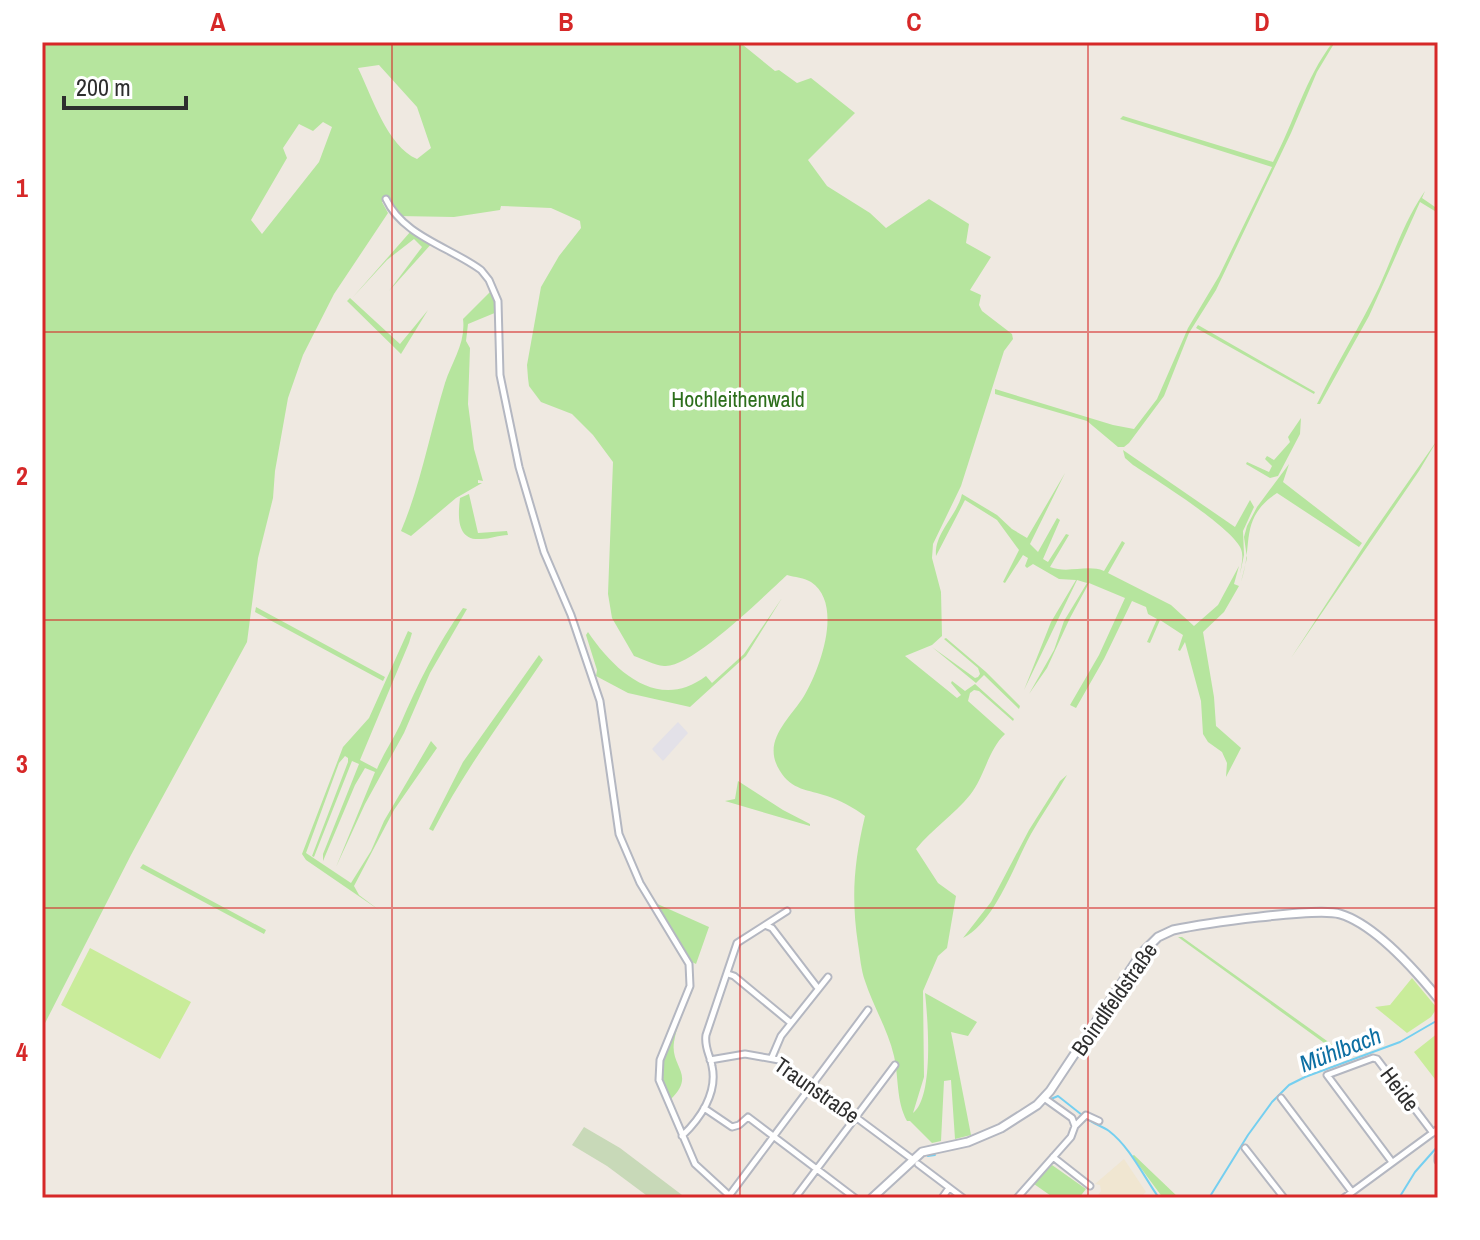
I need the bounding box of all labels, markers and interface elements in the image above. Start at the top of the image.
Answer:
text: A [210,4,226,39]
text: B [558,4,574,39]
text: C [906,4,922,39]
text: D [1254,4,1270,39]
scale bar [64,60,186,110]
text: 200 m [76,71,131,103]
text: 1 [16,170,28,205]
park label: Hochleithenwald [671,384,805,414]
text: 2 [16,458,28,493]
text: 3 [16,746,28,781]
street label: Boindlfeldstraße [1064,937,1164,1061]
water label: Mühlbach [1294,1019,1386,1079]
text: 4 [16,1034,28,1069]
street label: Traunstraße [768,1050,866,1130]
street label: Heide [1374,1061,1426,1117]

